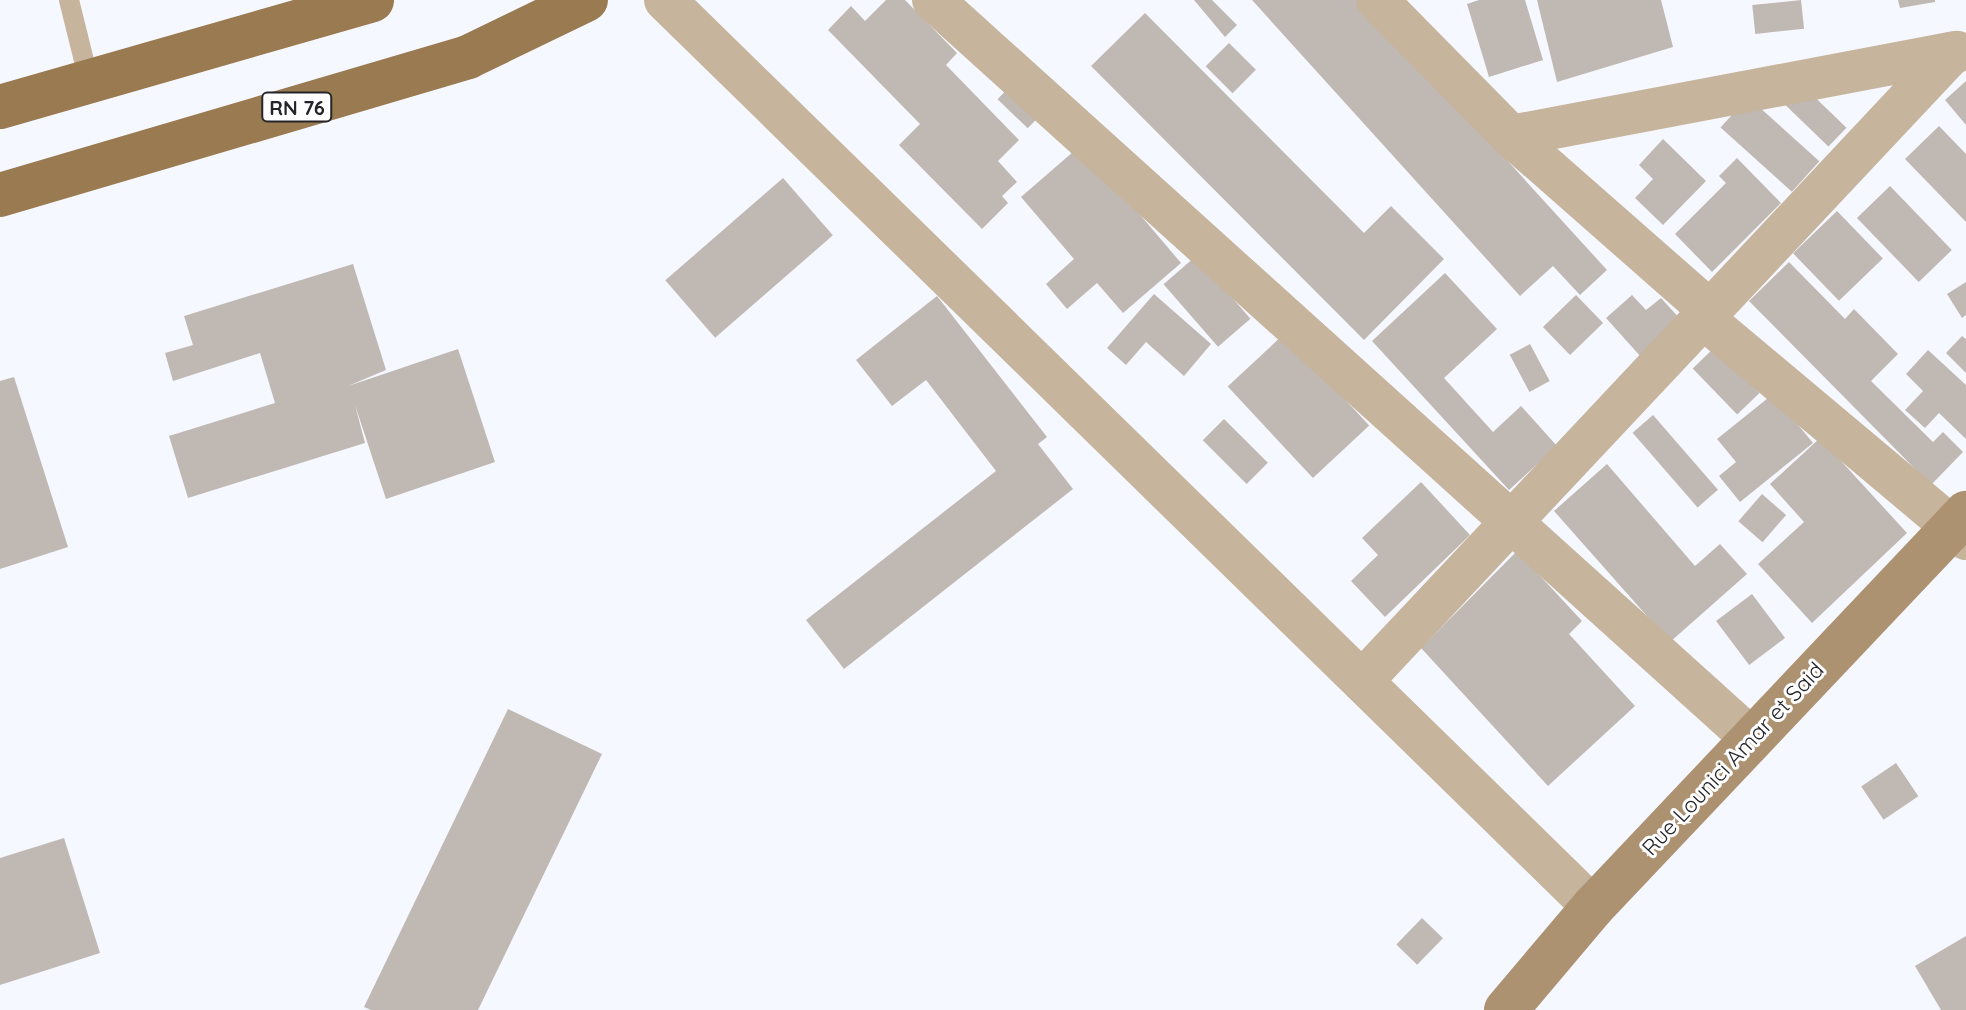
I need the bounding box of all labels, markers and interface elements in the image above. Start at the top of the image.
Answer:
road number: RN 76 [261,91,333,123]
street label: Rue Lounici Amar et Said [1637,657,1829,861]

